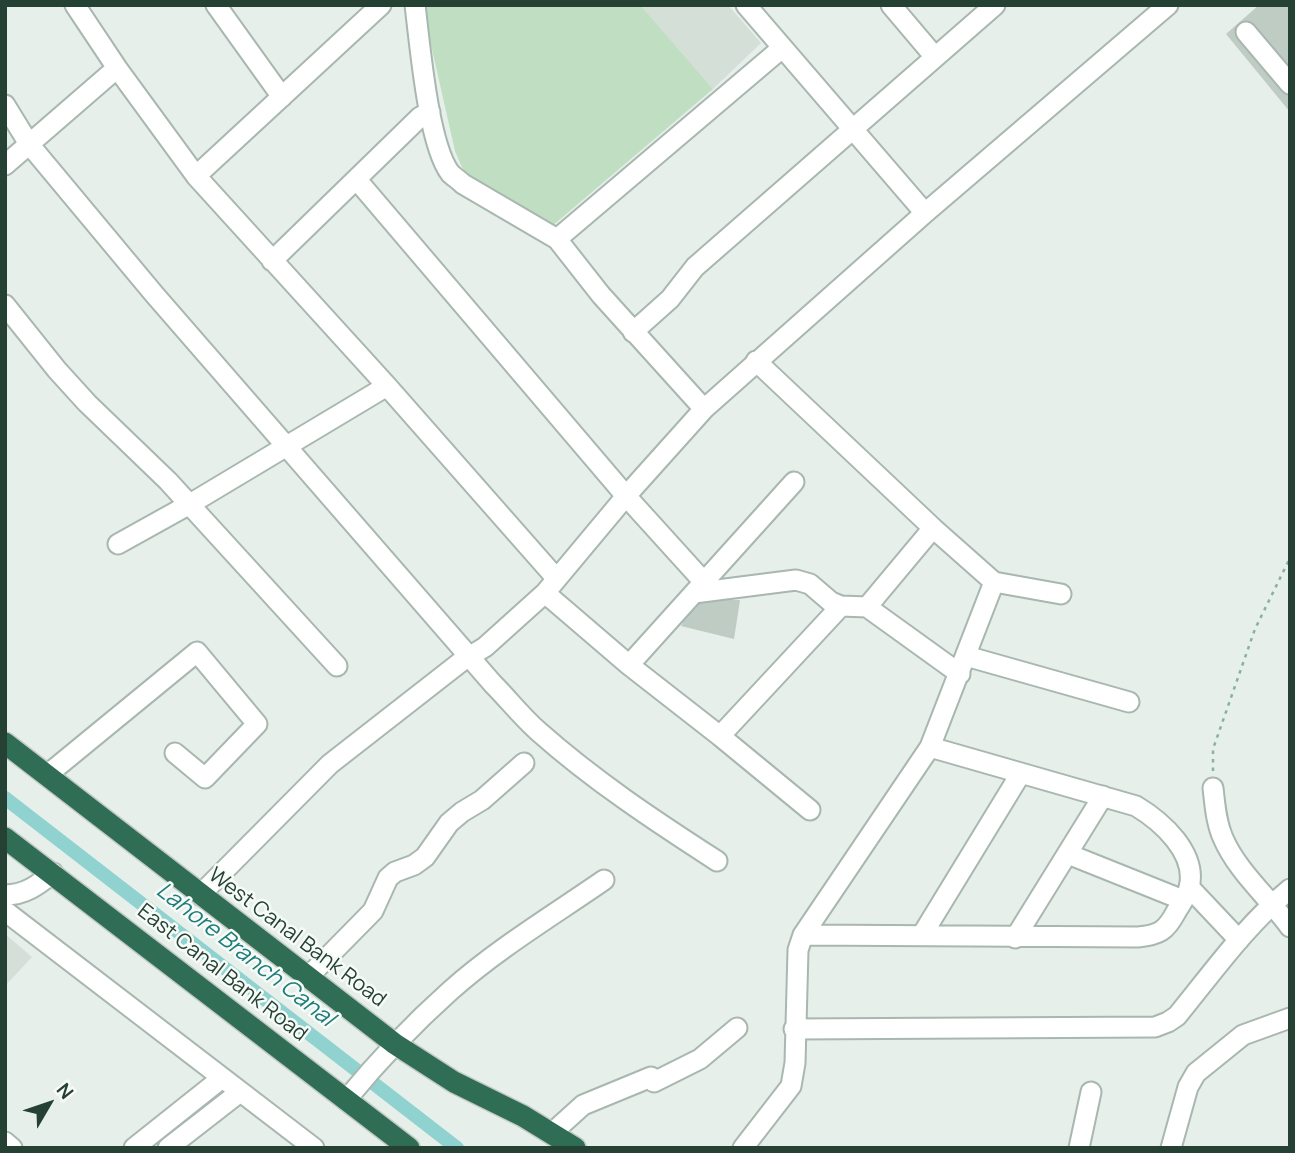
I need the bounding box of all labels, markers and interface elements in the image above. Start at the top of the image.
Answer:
street label: West Canal Bank Road [203,863,391,1013]
water label: Lahore Branch Canal [151,877,339,1033]
street label: East Canal Bank Road [132,899,312,1047]
north arrow [14,1069,84,1139]
text: N [51,1077,80,1104]

